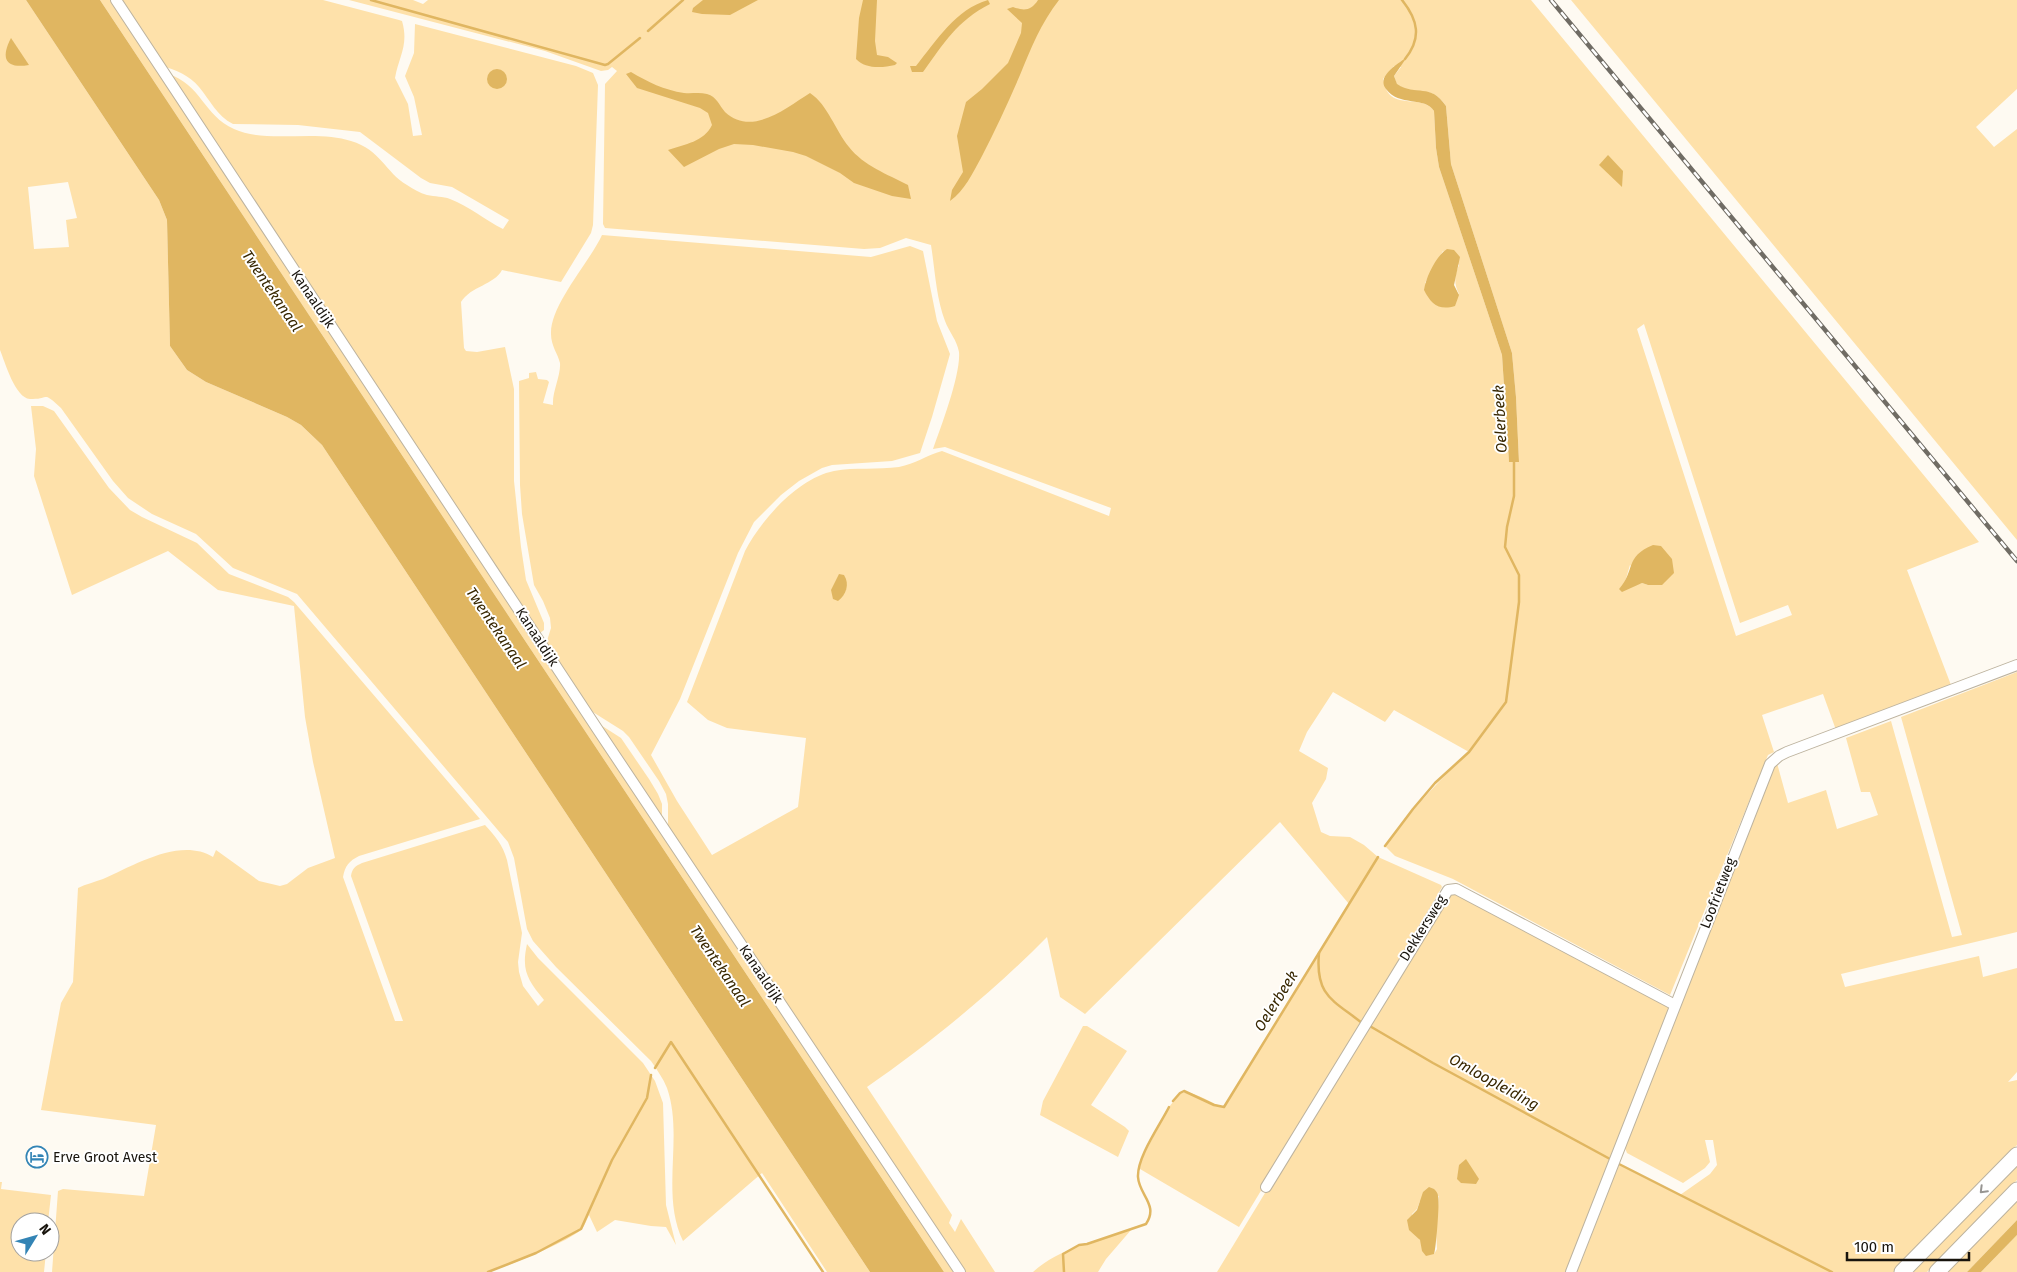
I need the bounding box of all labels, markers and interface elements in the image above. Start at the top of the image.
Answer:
water label: Twentekanaal [238,247,306,335]
street label: Kanaaldijk [287,267,339,332]
water label: Oelerbeek [1489,385,1511,453]
water label: Twentekanaal [462,584,530,672]
street label: Kanaaldijk [512,605,563,670]
street label: Loofrietweg [1697,854,1740,931]
street label: Dekkersweg [1396,891,1450,964]
water label: Twentekanaal [686,922,754,1010]
street label: Kanaaldijk [735,942,787,1007]
water label: Oelerbeek [1250,967,1302,1035]
water label: Omloopleiding [1446,1050,1542,1114]
hotel icon: Erve Groot Avest [25,1145,49,1169]
place label: Erve Groot Avest [53,1149,158,1166]
one-way arrow [1980,1184,1989,1193]
north arrow [10,1212,60,1262]
text: N [35,1221,55,1238]
scale bar [1847,1230,1970,1262]
text: 100 m [1854,1238,1894,1256]

